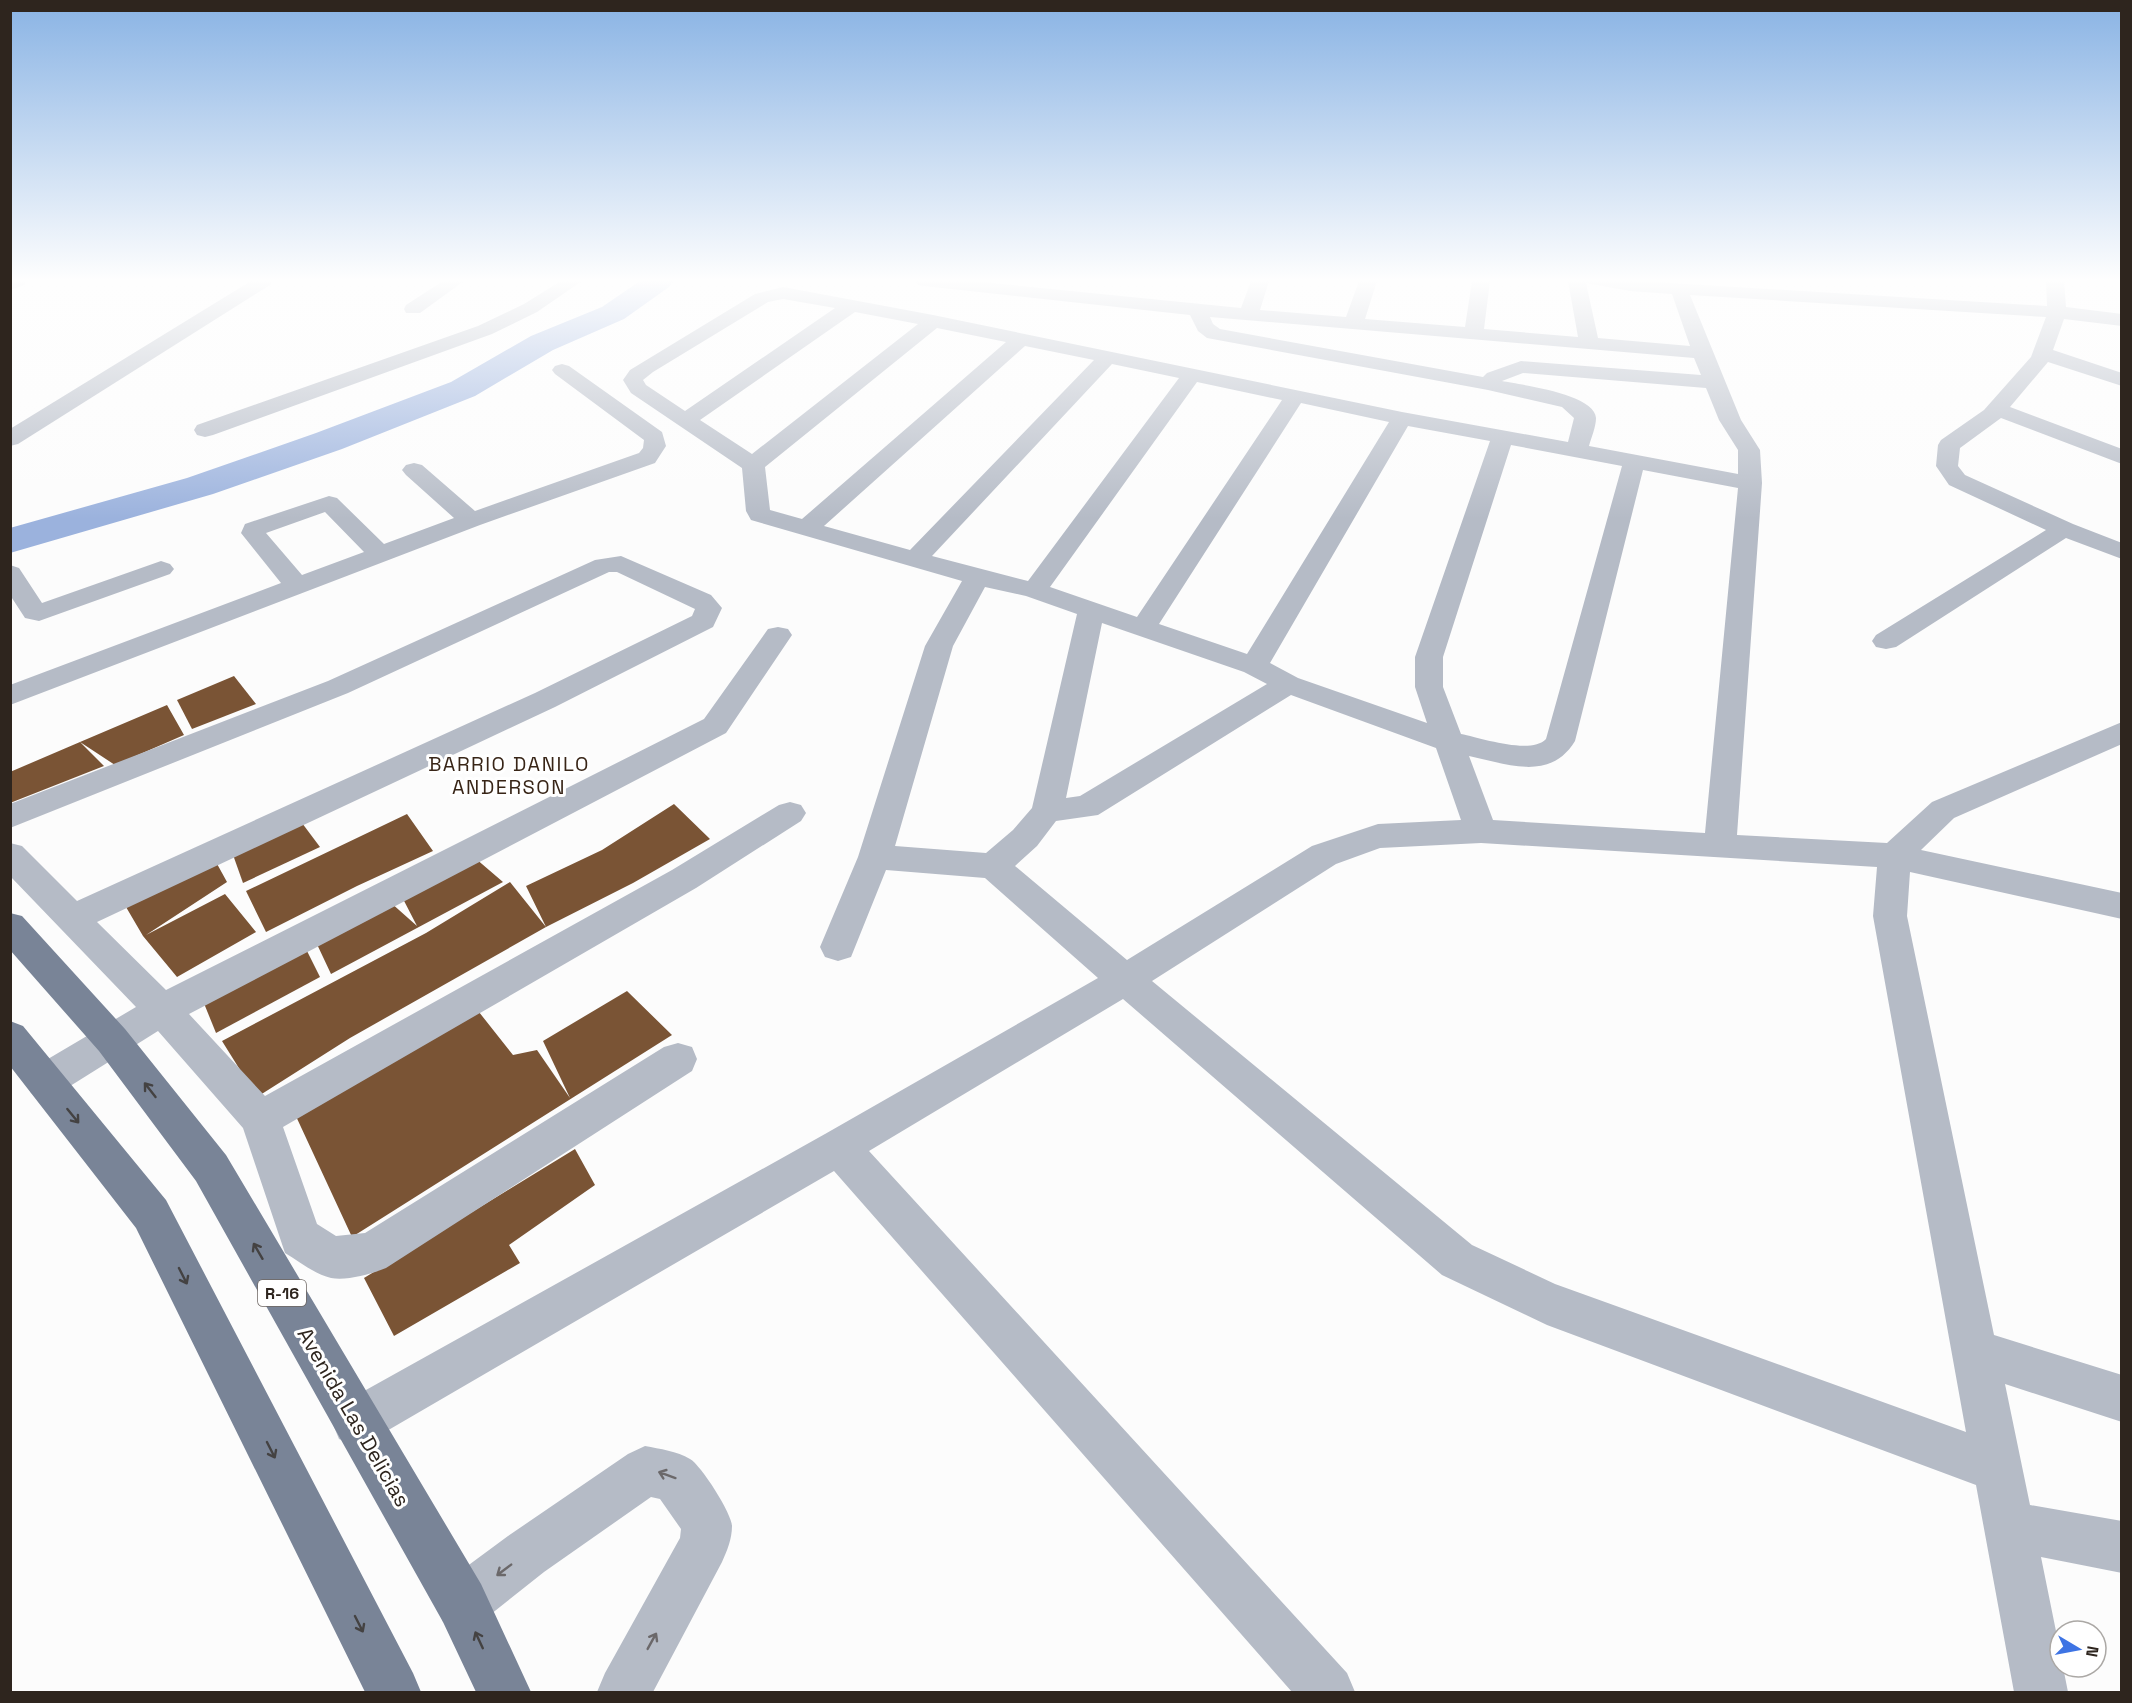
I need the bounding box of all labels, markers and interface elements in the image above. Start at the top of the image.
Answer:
district label: BARRIO DANILO ANDERSON [428,751,590,800]
one-way arrow [143,1082,156,1098]
one-way arrow [67,1108,80,1124]
one-way arrow [252,1243,264,1260]
one-way arrow [177,1267,189,1285]
road number: R-16 [258,1280,306,1306]
street label: Avenida Las Delicias [292,1323,416,1511]
one-way arrow [265,1441,277,1458]
one-way arrow [658,1469,676,1480]
one-way arrow [497,1564,513,1577]
one-way arrow [353,1615,365,1632]
north arrow [2048,1619,2108,1679]
one-way arrow [473,1631,485,1649]
one-way arrow [646,1633,658,1650]
text: N [2081,1644,2104,1659]

